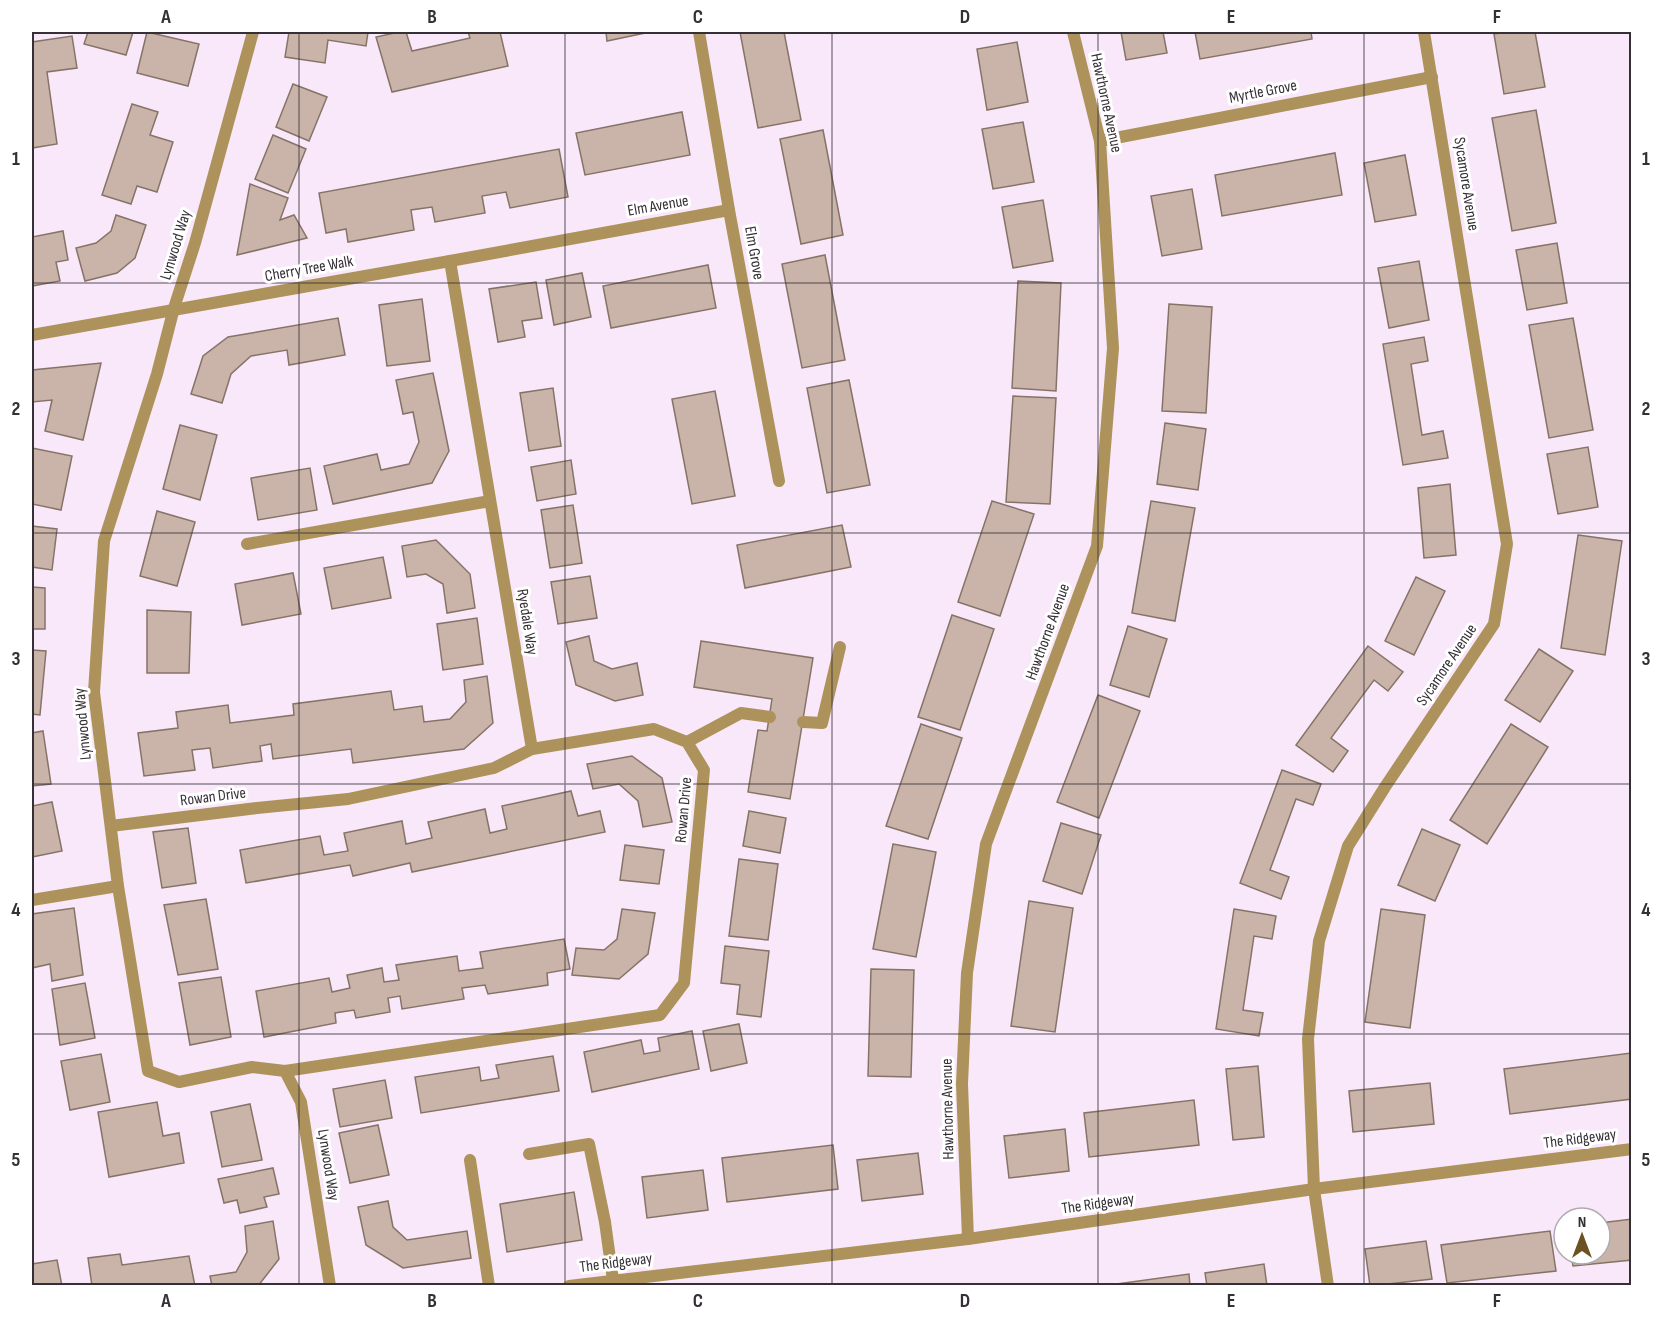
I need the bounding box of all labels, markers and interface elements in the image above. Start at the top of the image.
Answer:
text: A [160,5,171,29]
text: B [427,5,437,29]
text: C [693,5,703,29]
text: D [960,5,970,29]
text: E [1227,5,1235,29]
text: F [1493,5,1501,29]
street label: Hawthorne Avenue [1086,52,1126,154]
street label: Myrtle Grove [1227,76,1299,108]
street label: Sycamore Avenue [1449,136,1483,232]
text: 1 [12,147,20,171]
text: 1 [1642,147,1650,171]
street label: Elm Avenue [626,191,690,221]
street label: Lynwood Way [156,208,196,282]
street label: Elm Grove [740,225,768,281]
street label: Cherry Tree Walk [263,252,355,286]
text: 2 [12,397,20,421]
text: 2 [1642,397,1650,421]
street label: Hawthorne Avenue [1022,581,1074,683]
street label: Ryedale Way [512,588,542,656]
street label: Sycamore Avenue [1413,620,1481,710]
text: 3 [12,647,21,671]
text: 3 [1642,647,1651,671]
street label: Lynwood Way [70,687,96,761]
street label: Rowan Drive [672,776,696,844]
street label: Rowan Drive [179,784,247,810]
text: 4 [11,898,21,922]
text: 4 [1641,898,1651,922]
street label: Hawthorne Avenue [938,1058,958,1160]
street label: The Ridgeway [1543,1125,1617,1153]
street label: Lynwood Way [313,1128,343,1202]
text: 5 [12,1148,21,1172]
text: 5 [1642,1148,1651,1172]
street label: The Ridgeway [1061,1190,1135,1218]
north arrow [1552,1206,1612,1266]
text: N [1578,1213,1586,1232]
street label: The Ridgeway [579,1249,653,1277]
text: A [160,1289,171,1313]
text: B [427,1289,437,1313]
text: C [693,1289,703,1313]
text: D [960,1289,970,1313]
text: E [1227,1289,1235,1313]
text: F [1493,1289,1501,1313]

